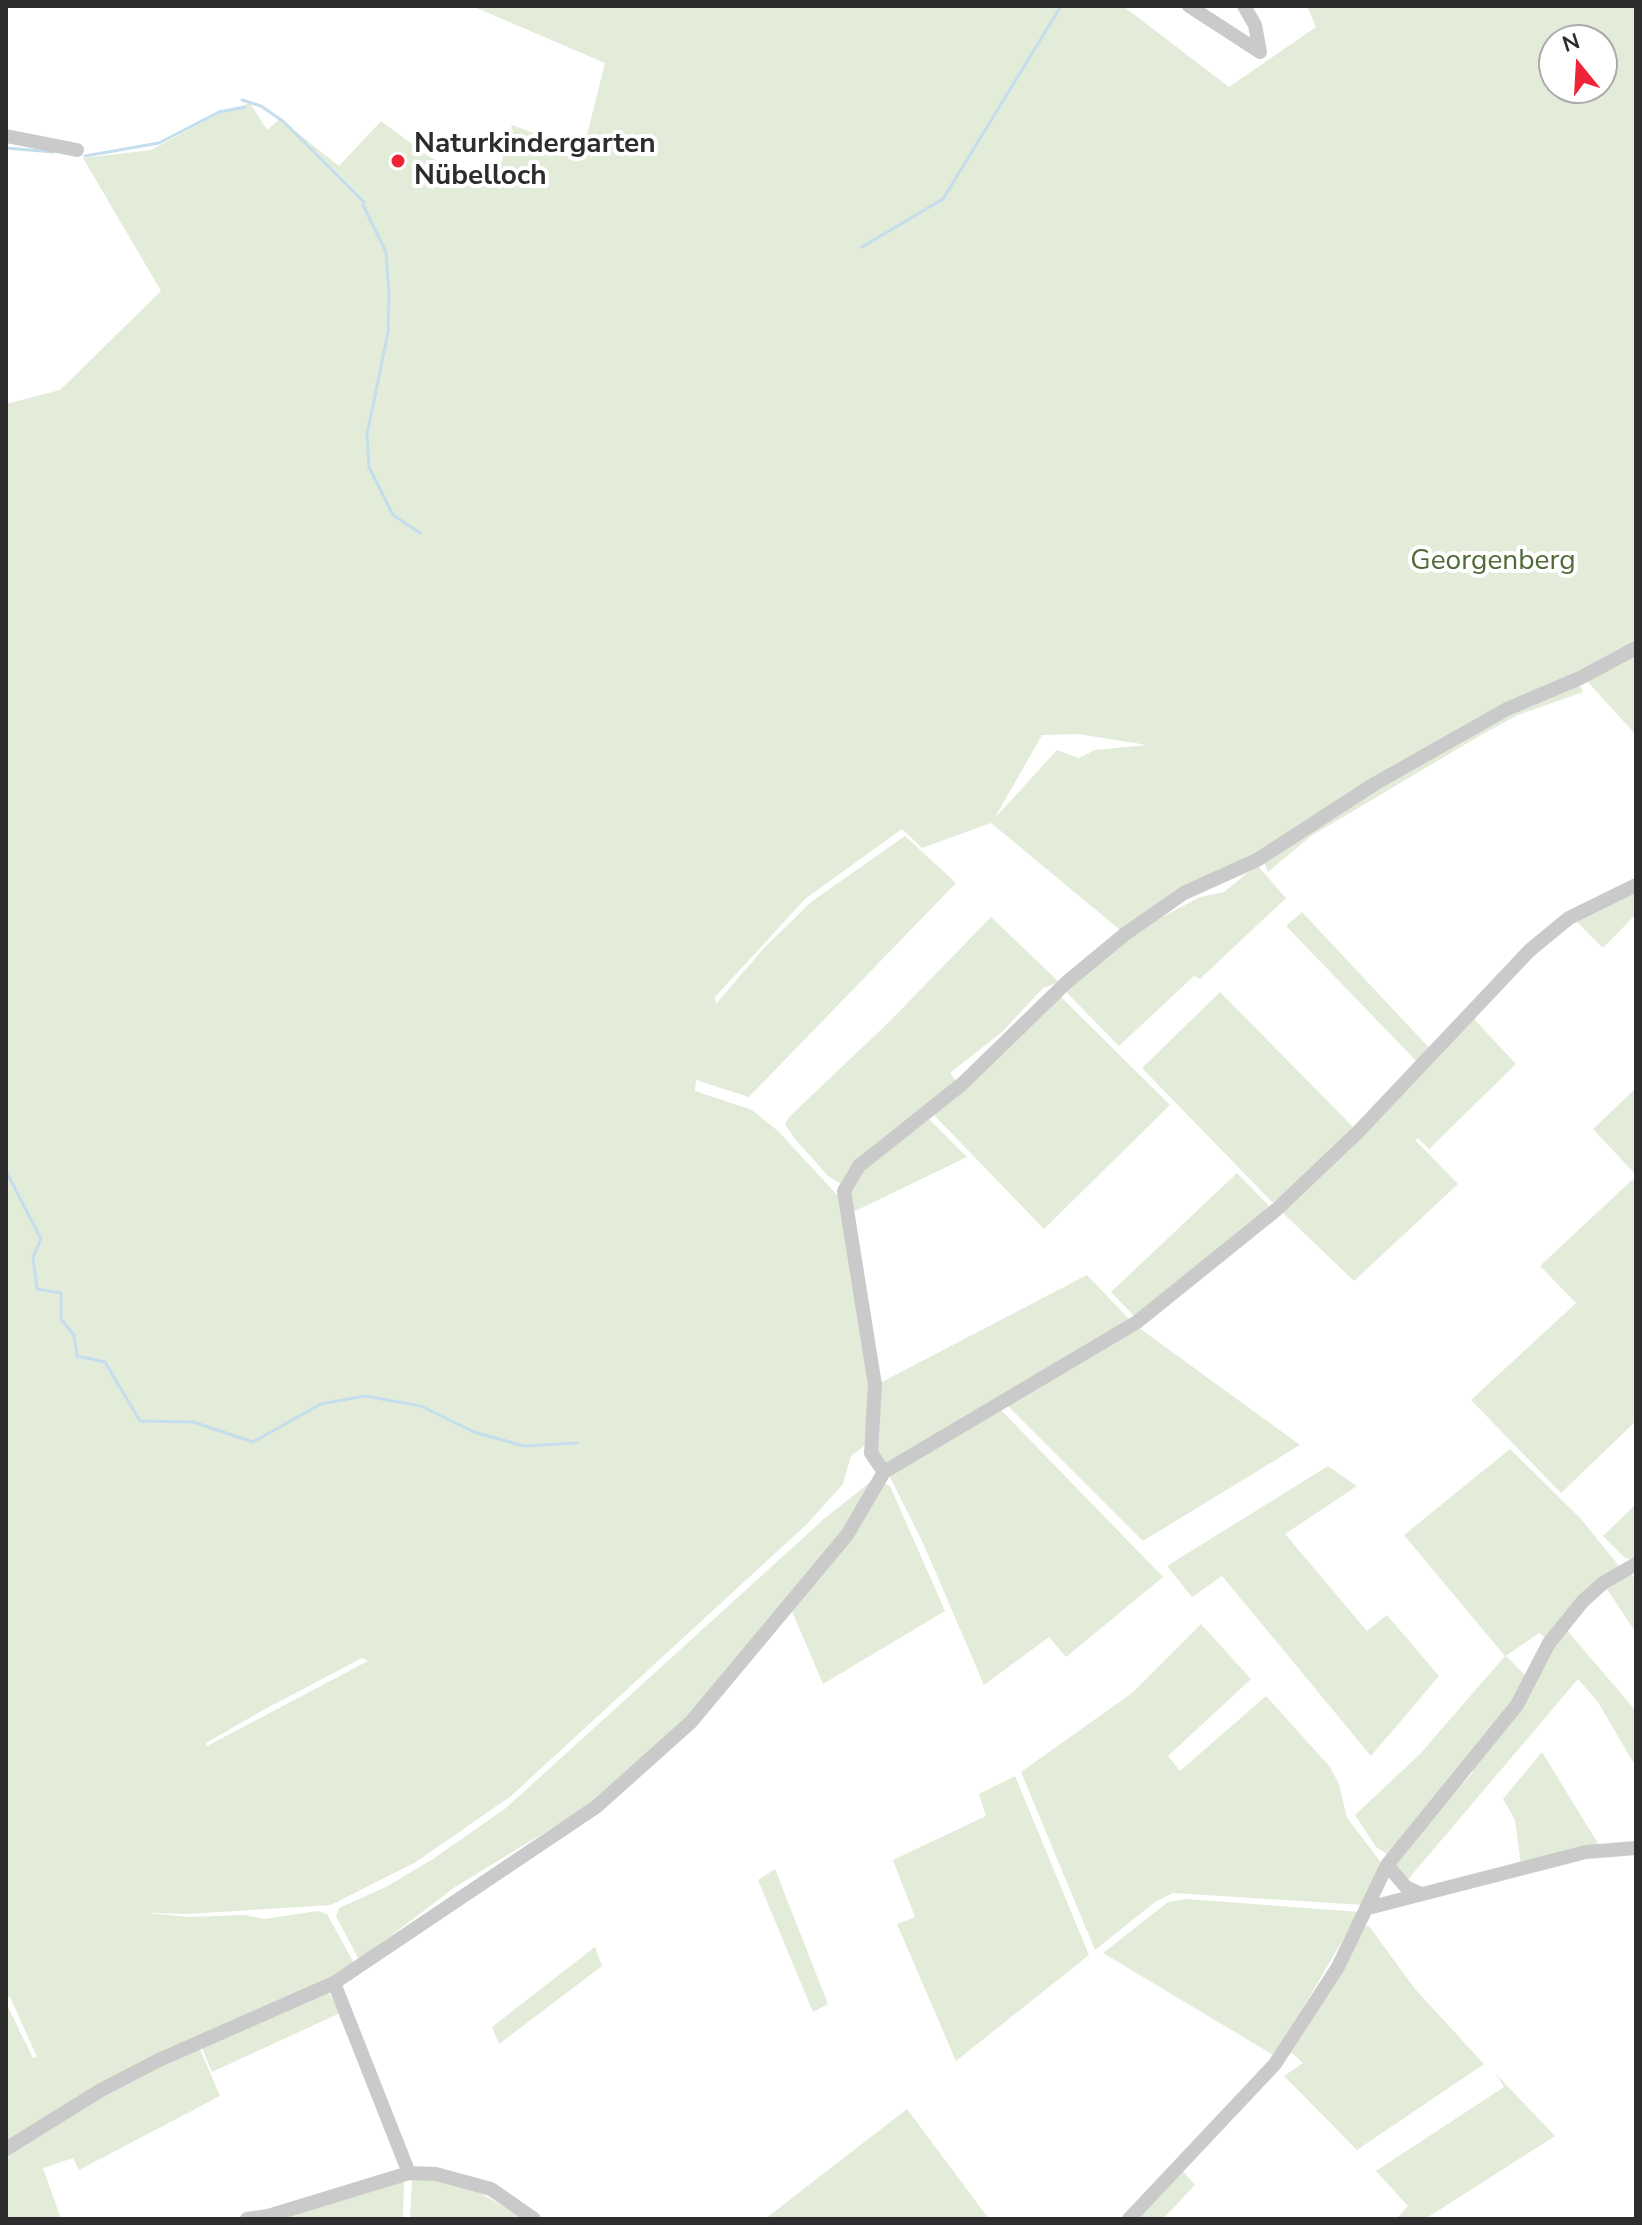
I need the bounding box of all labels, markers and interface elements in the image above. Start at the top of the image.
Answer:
north arrow [1538,24,1618,104]
text: N [1559,26,1584,60]
place label: Naturkindergarten Nübelloch [414,128,656,194]
marker: Naturkindergarten Nübelloch [389,152,407,170]
park label: Georgenberg [1410,545,1576,579]

